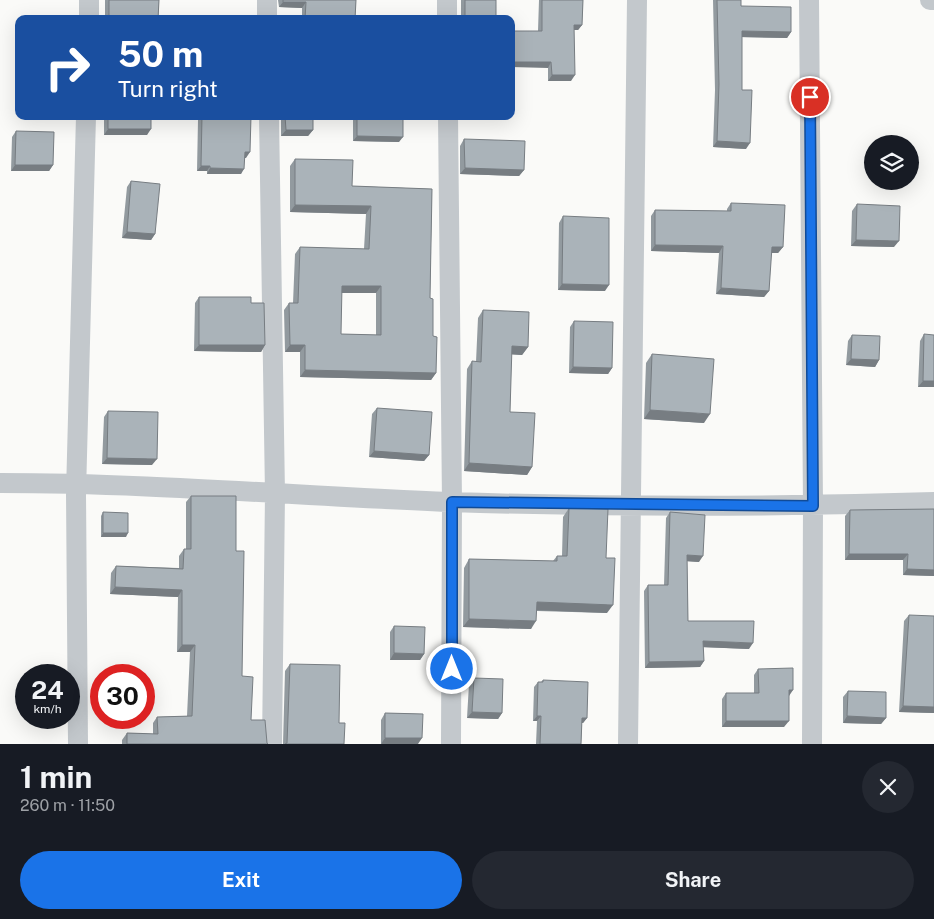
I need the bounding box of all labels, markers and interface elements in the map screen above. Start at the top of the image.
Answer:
text: 50 m [118,34,203,75]
icon: right [35,35,100,100]
text: Turn right [118,76,218,102]
pin [789,76,831,118]
icon: arrive [796,83,824,111]
map controls [864,135,919,190]
button: layers [864,135,919,190]
position arrow [425,642,477,694]
speed limit sign: 30 [90,664,155,729]
text: 24 [31,675,64,705]
text: km/h [33,702,62,716]
text: 1 min [20,759,92,795]
button: close [862,761,914,813]
text: 260 m · 11:50 [20,796,115,815]
button: Exit [20,851,462,909]
button: Share [472,851,914,909]

